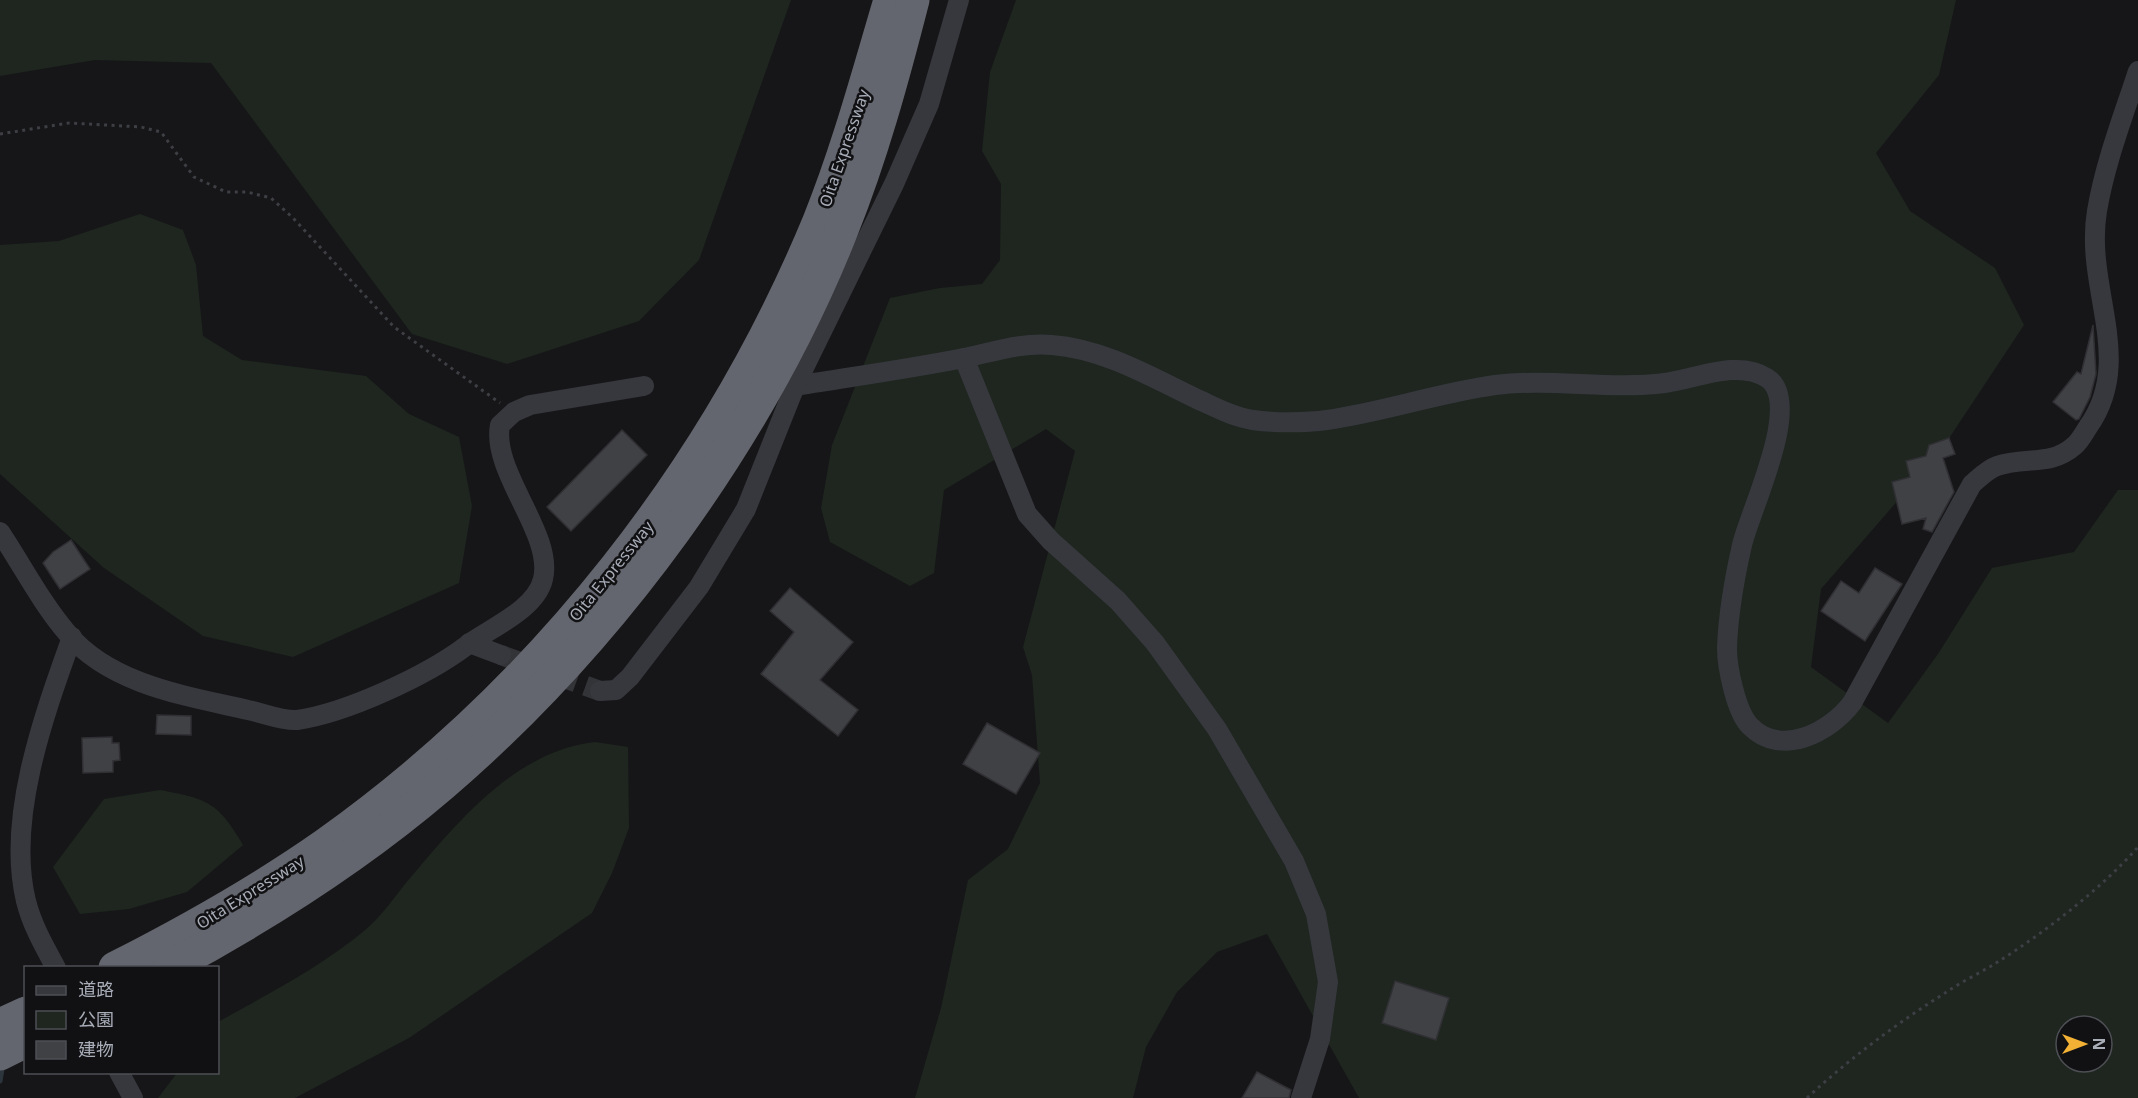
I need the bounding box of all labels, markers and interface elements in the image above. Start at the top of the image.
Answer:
street label: Oita Expressway [814,85,875,210]
street label: Oita Expressway [564,516,659,626]
street label: Oita Expressway [192,850,309,934]
legend [24,966,219,1074]
text: 道路 [78,977,114,1001]
text: 公園 [78,1007,114,1031]
north arrow [2054,1014,2114,1074]
text: 建物 [78,1037,114,1061]
text: N [2088,1037,2110,1051]

